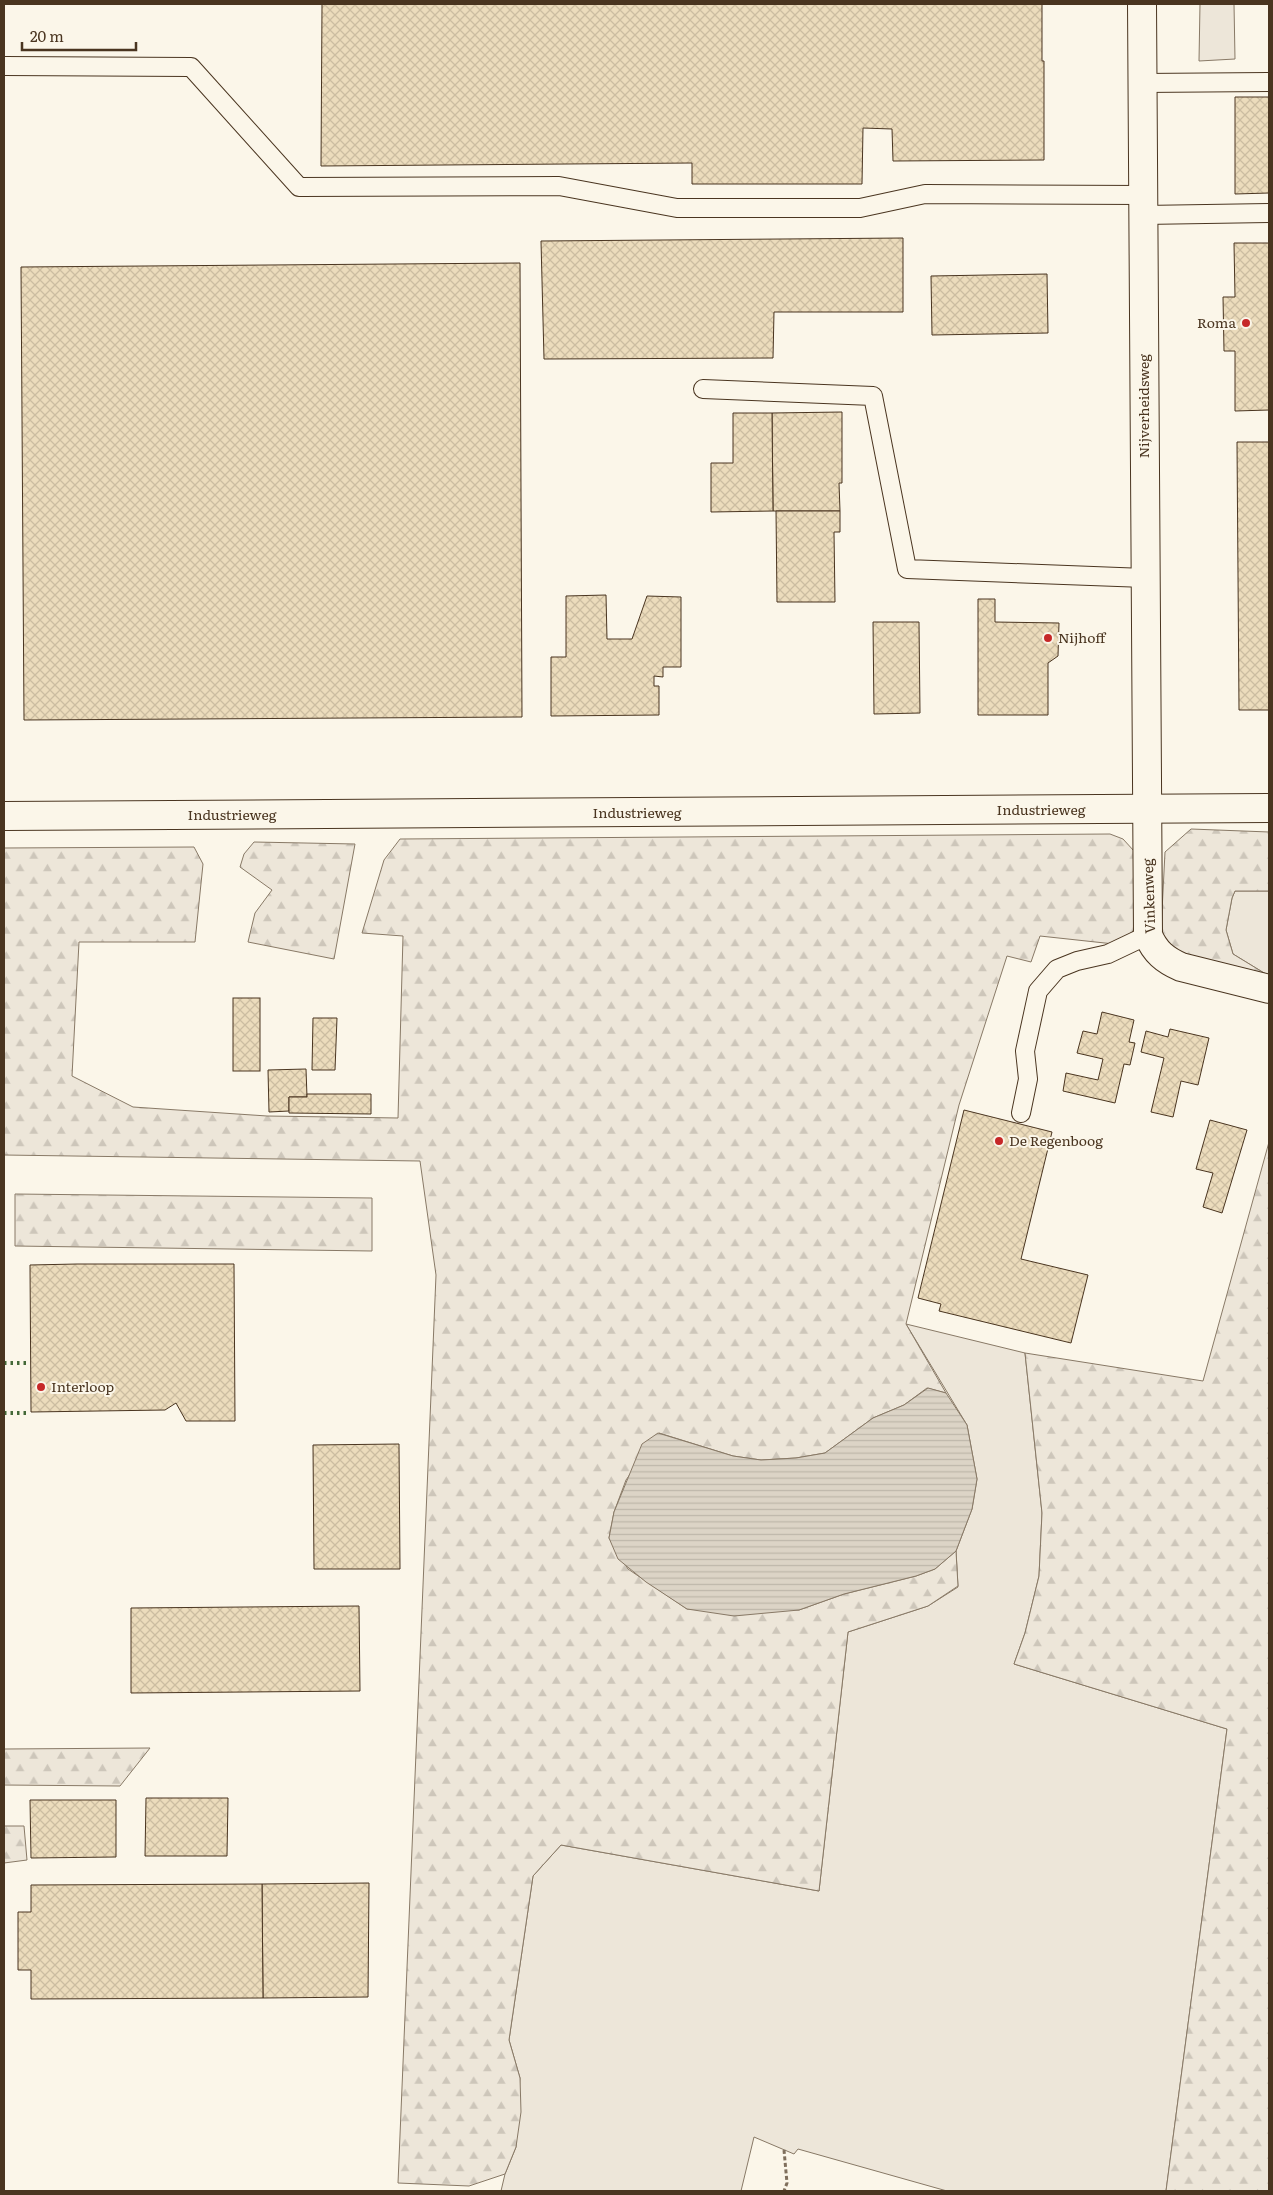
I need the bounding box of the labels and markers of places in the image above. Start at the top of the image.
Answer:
place label: Roma [1197,312,1236,332]
marker: Roma [1240,317,1252,329]
place label: Nijhoff [1058,627,1106,647]
marker: Nijhoff [1042,632,1054,644]
place label: De Regenboog [1009,1130,1103,1150]
marker: De Regenboog [993,1135,1005,1147]
place label: Interloop [51,1376,114,1396]
marker: Interloop [35,1381,47,1393]

